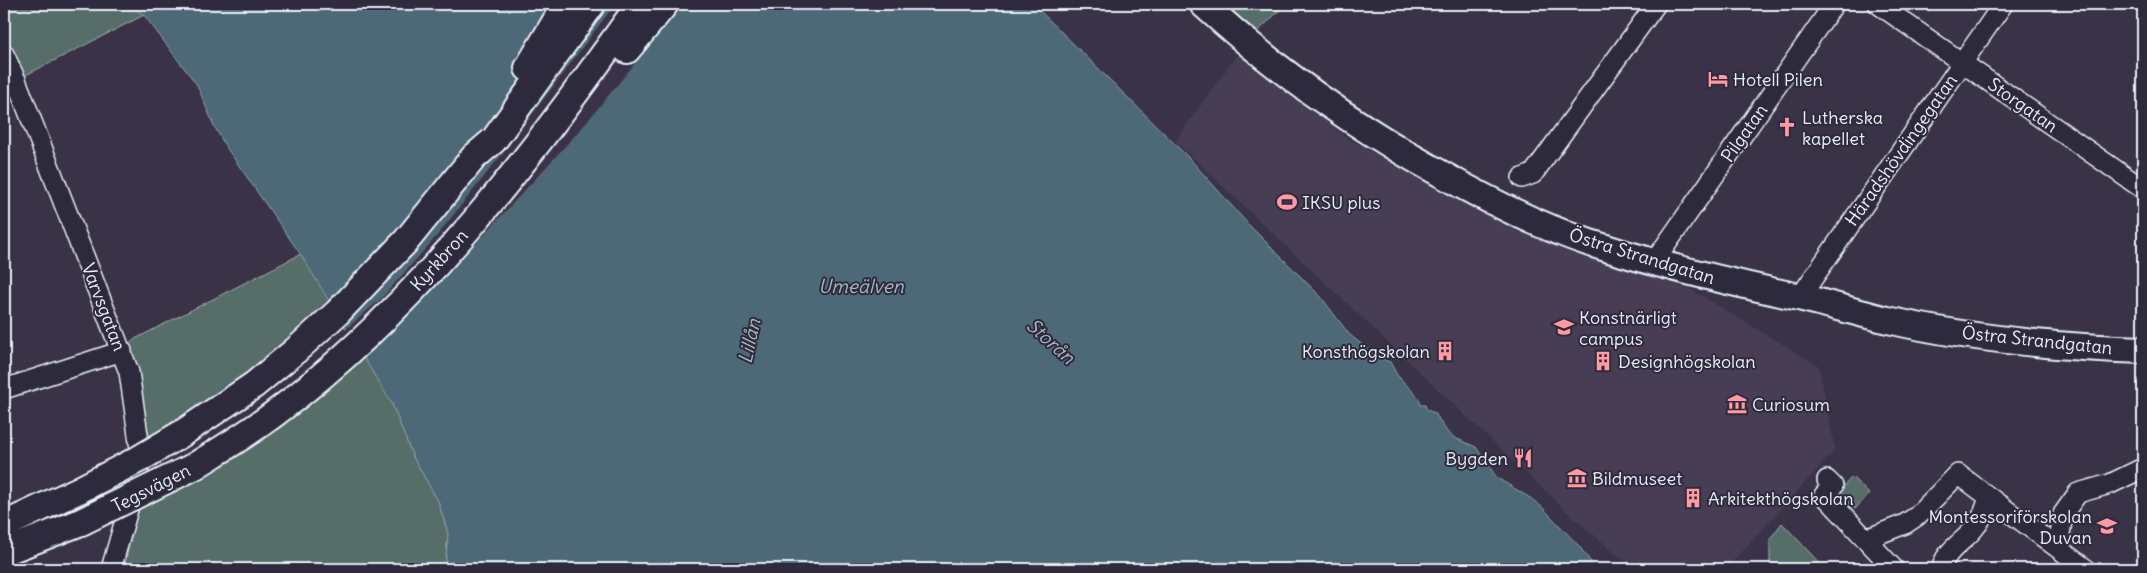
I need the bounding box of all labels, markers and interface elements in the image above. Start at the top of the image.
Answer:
hotel icon: Hotell Pilen [1707,68,1729,90]
place label: Hotell Pilen [1733,68,1823,91]
street label: Häradshövdingegatan [1840,70,1962,230]
street label: Storgatan [1984,73,2062,137]
street label: Pilgatan [1716,99,1772,167]
place label: Lutherska kapellet [1802,106,1883,150]
church icon: Lutherska kapellet [1776,116,1798,138]
sports icon: IKSU plus [1276,191,1298,213]
place label: IKSU plus [1302,191,1381,214]
street label: Östra Strandgatan [1566,223,1718,289]
street label: Kyrkbron [405,224,473,296]
street label: Varvsgatan [77,260,131,354]
water label: Umeälven [818,274,905,298]
place label: Konstnärligt campus [1579,306,1677,350]
water label: Storån [1022,313,1081,370]
water label: Lillån [733,316,766,365]
school or university icon: Konstnärligt campus [1553,316,1575,338]
street label: Östra Strandgatan [1961,321,2113,359]
place label: Konsthögskolan [1302,340,1430,363]
building icon: Konsthögskolan [1434,340,1456,362]
building icon: Designhögskolan [1592,350,1614,372]
place label: Designhögskolan [1618,350,1756,373]
museum icon: Curiosum [1726,393,1748,415]
place label: Curiosum [1752,393,1830,416]
place label: Bygden [1445,447,1508,470]
restaurant icon: Bygden [1512,447,1534,469]
street label: Tegsvägen [108,458,194,518]
museum icon: Bildmuseet [1566,467,1588,489]
place label: Bildmuseet [1592,467,1682,490]
building icon: Arkitekthögskolan [1682,487,1704,509]
place label: Arkitekthögskolan [1708,487,1854,510]
place label: Montessoriförskolan Duvan [1929,505,2092,549]
school or university icon: Montessoriförskolan Duvan [2096,515,2118,537]

